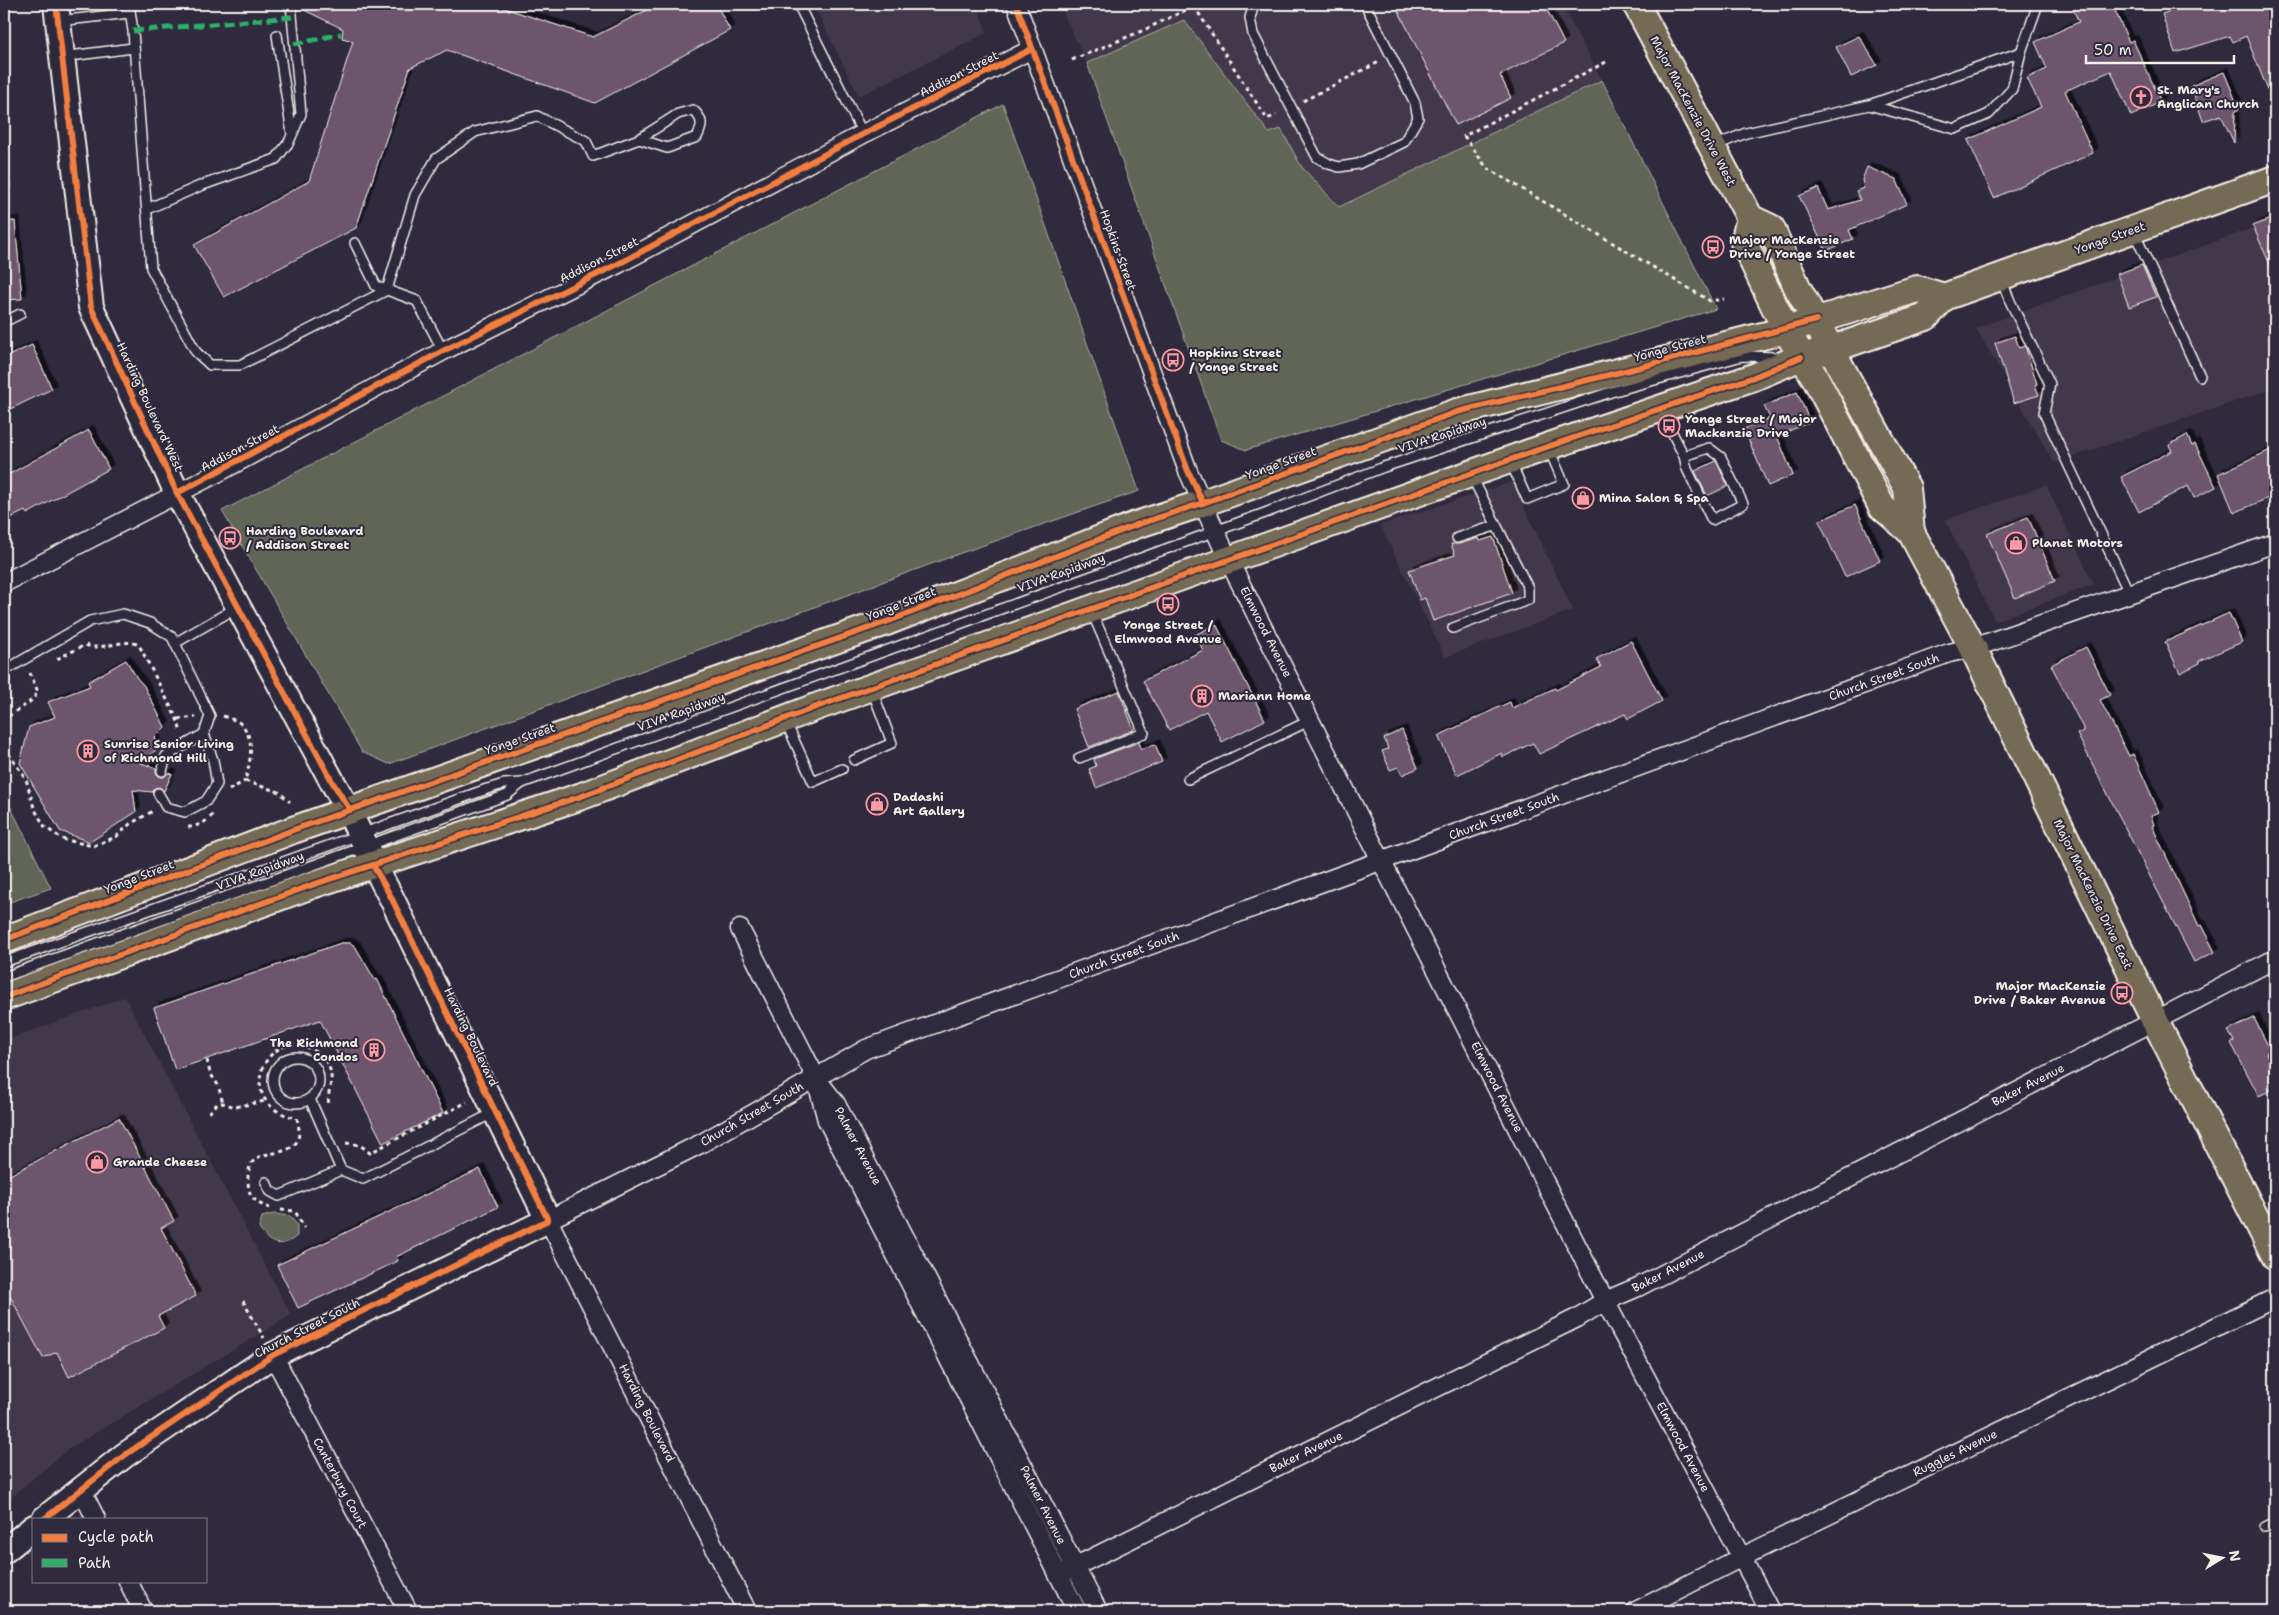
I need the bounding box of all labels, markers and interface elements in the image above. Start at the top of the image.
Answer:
scale bar [2086,32,2234,64]
street label: Major MacKenzie Drive West [1647,33,1739,189]
text: 50 m [2094,40,2132,60]
street label: Addison Street [917,47,1001,101]
place label: St. Mary's Anglican Church [2157,82,2259,112]
church icon: St. Mary's Anglican Church [2129,85,2153,109]
street label: Hopkins Street [1096,207,1140,293]
street label: Yonge Street [2072,218,2148,258]
place label: Major MacKenzie Drive / Yonge Street [1729,232,1855,262]
street label: Addison Street [557,233,641,287]
bus stop icon: Major MacKenzie Drive / Yonge Street [1701,235,1725,259]
street label: Yonge Street [1632,331,1708,365]
street label: Harding Boulevard West [113,340,187,474]
place label: Hopkins Street / Yonge Street [1189,345,1281,375]
bus stop icon: Hopkins Street / Yonge Street [1161,348,1185,372]
place label: Yonge Street / Major Mackenzie Drive [1685,411,1817,441]
street label: VIVA Rapidway [1396,413,1488,457]
bus stop icon: Yonge Street / Major Mackenzie Drive [1657,414,1681,438]
street label: Addison Street [198,421,282,475]
street label: Yonge Street [1243,443,1319,483]
shop icon: Mina Salon & Spa [1571,486,1595,510]
place label: Mina Salon & Spa [1599,490,1709,506]
place label: Harding Boulevard / Addison Street [246,523,364,553]
bus stop icon: Harding Boulevard / Addison Street [218,526,242,550]
shop icon: Planet Motors [2004,531,2028,555]
place label: Planet Motors [2032,535,2123,551]
street label: VIVA Rapidway [1015,550,1107,596]
street label: Yonge Street [864,583,938,625]
street label: Elmwood Avenue [1236,584,1296,680]
bus stop icon: Yonge Street / Elmwood Avenue [1156,592,1180,616]
place label: Yonge Street / Elmwood Avenue [1114,617,1222,647]
street label: Church Street South [1827,650,1941,704]
building icon: Mariann Home [1190,684,1214,708]
place label: Mariann Home [1218,688,1311,704]
street label: VIVA Rapidway [635,689,727,735]
street label: Yonge Street [482,719,558,759]
place label: Sunrise Senior Living of Richmond Hill [104,736,234,766]
building icon: Sunrise Senior Living of Richmond Hill [76,739,100,763]
place label: Dadashi Art Gallery [893,789,965,819]
street label: Church Street South [1447,789,1561,843]
shop icon: Dadashi Art Gallery [865,792,889,816]
street label: Major MacKenzie Drive East [2050,816,2136,972]
street label: VIVA Rapidway [214,848,306,894]
street label: Yonge Street [102,856,176,898]
street label: Church Street South [1067,928,1181,982]
place label: Major MacKenzie Drive / Baker Avenue [1974,978,2106,1008]
bus stop icon: Major MacKenzie Drive / Baker Avenue [2110,981,2134,1005]
street label: Harding Boulevard [440,985,502,1089]
place label: The Richmond Condos [270,1035,358,1065]
building icon: The Richmond Condos [362,1038,386,1062]
street label: Elmwood Avenue [1467,1039,1527,1135]
street label: Baker Avenue [1989,1060,2067,1110]
street label: Church Street South [698,1078,806,1150]
street label: Palmer Avenue [831,1104,885,1188]
shop icon: Grande Cheese [85,1150,109,1174]
place label: Grande Cheese [113,1154,207,1170]
street label: Baker Avenue [1629,1246,1707,1296]
street label: Church Street South [252,1294,362,1362]
street label: Harding Boulevard [615,1361,679,1465]
street label: Elmwood Avenue [1652,1399,1714,1495]
street label: Ruggles Avenue [1910,1426,2000,1480]
street label: Baker Avenue [1267,1427,1345,1477]
street label: Canterbury Court [309,1435,371,1531]
street label: Palmer Avenue [1016,1463,1070,1547]
legend [32,1518,208,1582]
text: Cycle path [78,1527,154,1547]
north arrow [2196,1532,2246,1582]
text: N [2225,1549,2245,1563]
text: Path [78,1553,111,1573]

